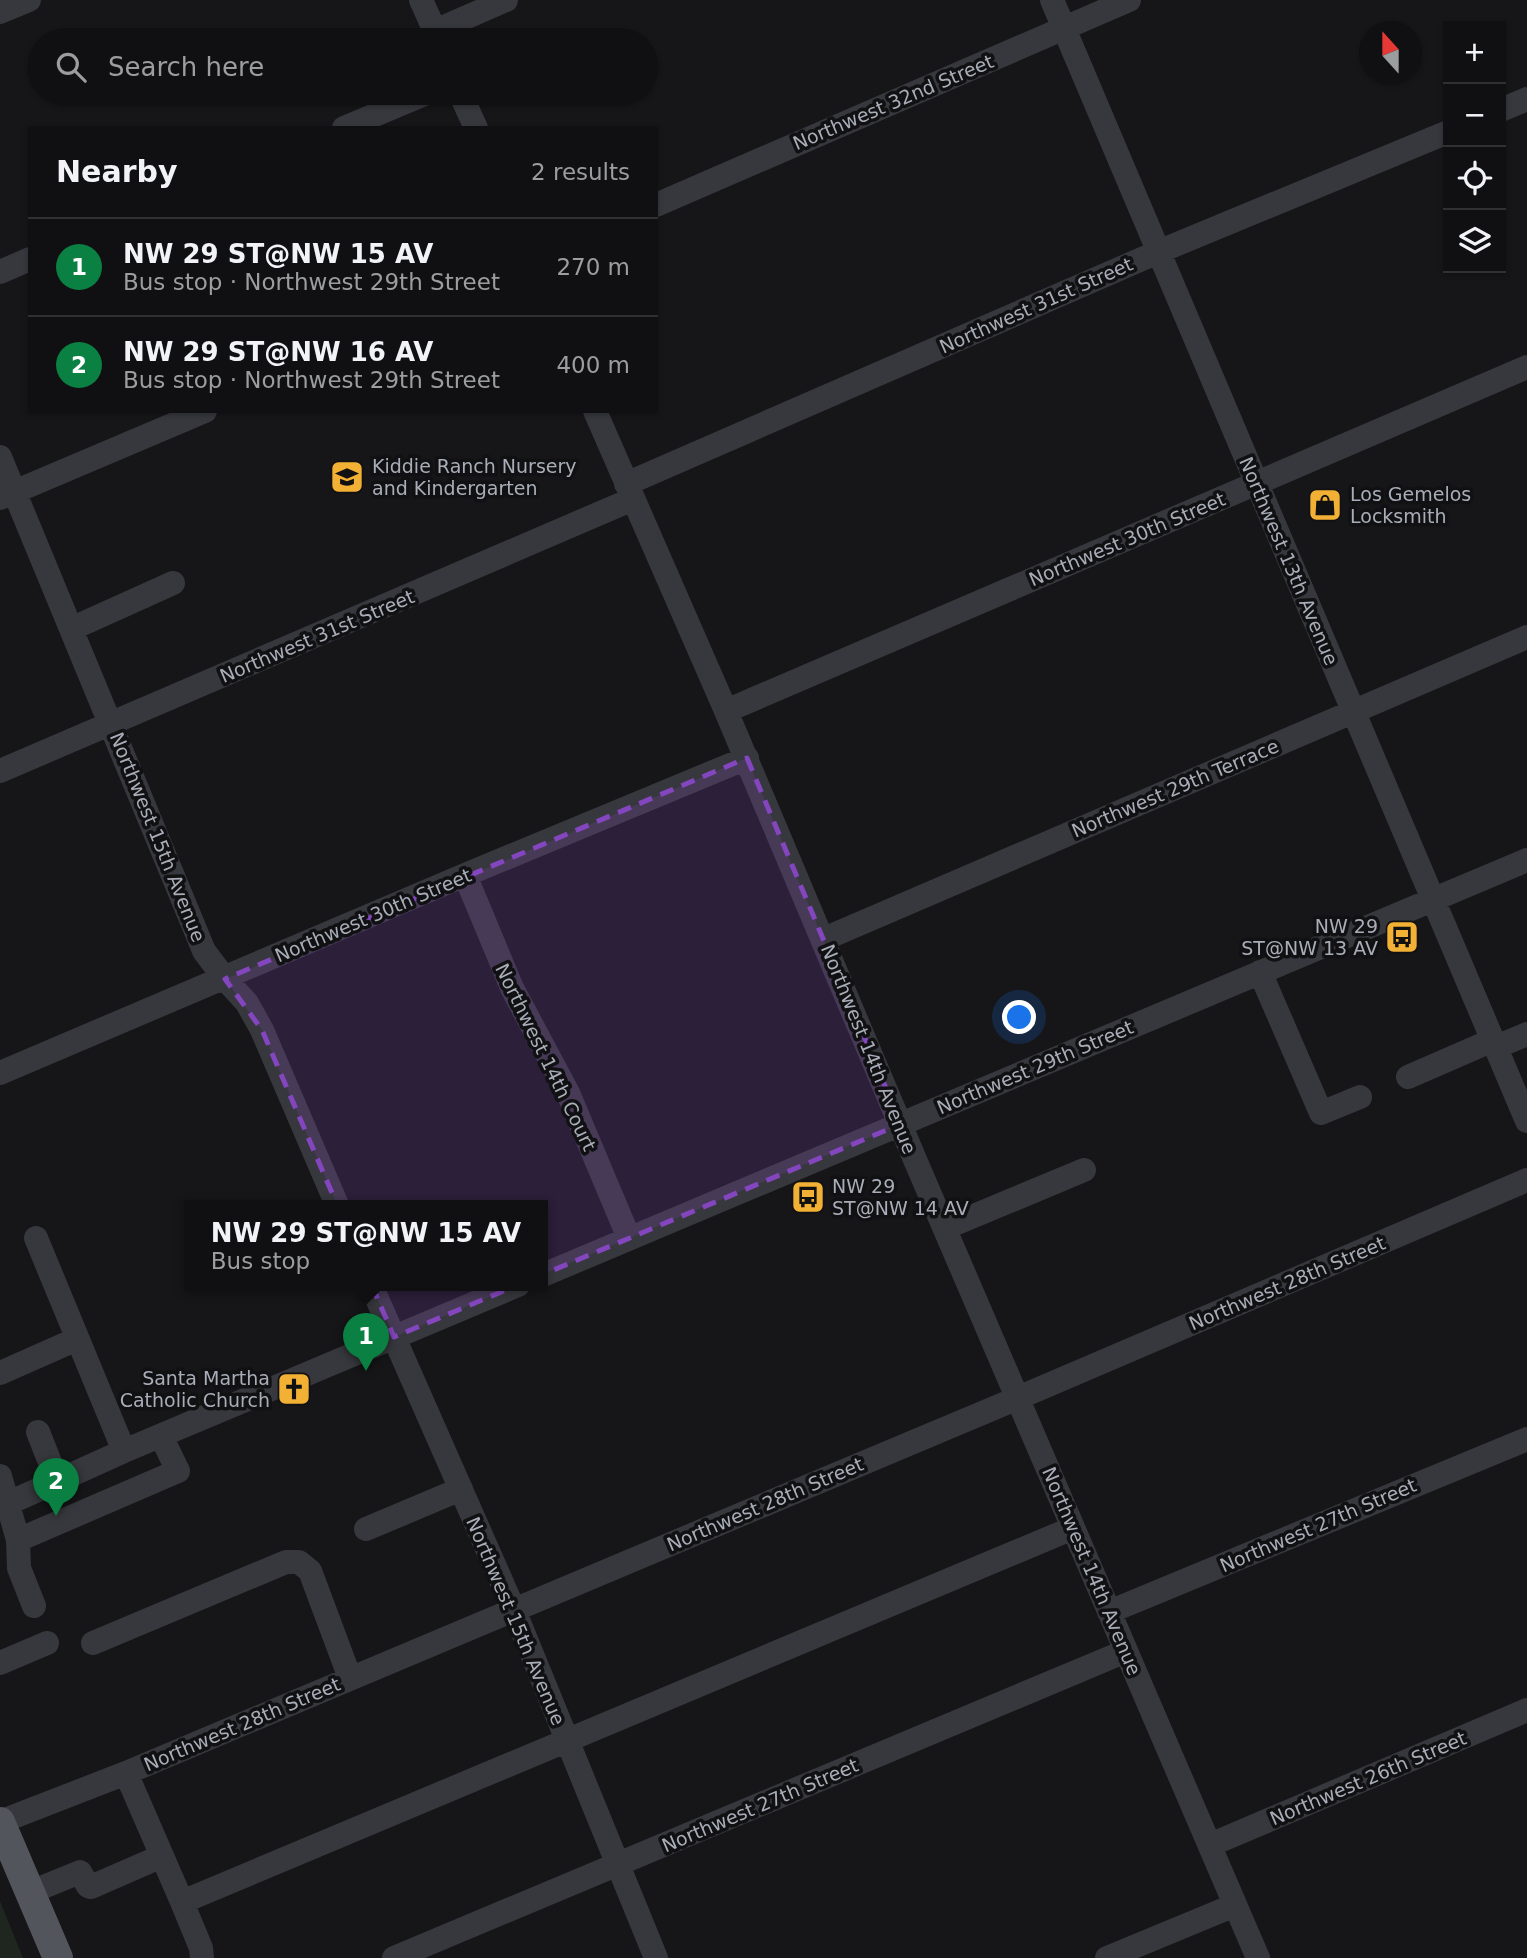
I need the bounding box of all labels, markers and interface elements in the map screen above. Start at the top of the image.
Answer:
north arrow [1359,21,1422,84]
map controls [1443,21,1506,273]
button: + [1443,21,1506,84]
search box [28,28,658,105]
icon: search [52,48,90,86]
street label: Northwest 32nd Street [789,50,997,154]
text: Search here [108,52,264,82]
button: − [1443,84,1506,147]
button: locate [1443,147,1506,210]
text: Nearby [56,154,178,189]
text: 2 results [531,159,630,185]
button: layers [1443,210,1506,273]
text: NW 29 ST@NW 15 AV [123,239,433,269]
street label: Northwest 31st Street [936,252,1136,358]
text: 1 [71,254,87,280]
text: 270 m [556,254,630,280]
text: Bus stop · Northwest 29th Street [123,269,500,295]
text: NW 29 ST@NW 16 AV [123,337,433,367]
text: 2 [71,352,87,378]
text: 400 m [556,352,630,378]
text: Bus stop · Northwest 29th Street [123,367,500,393]
street label: Northwest 13th Avenue [1235,454,1343,668]
place label: Kiddie Ranch Nursery and Kindergarten [372,455,577,499]
school or university icon: Kiddie Ranch Nursery and Kindergarten [328,458,366,496]
place label: Los Gemelos Locksmith [1350,483,1471,527]
shop icon: Los Gemelos Locksmith [1306,486,1344,524]
street label: Northwest 30th Street [1025,488,1229,590]
street label: Northwest 31st Street [216,585,418,687]
street label: Northwest 15th Avenue [106,729,210,945]
street label: Northwest 29th Terrace [1068,734,1282,842]
street label: Northwest 30th Street [271,864,475,966]
place label: NW 29 ST@NW 13 AV [1241,915,1378,959]
bus stop icon: NW 29 ST@NW 13 AV [1383,918,1421,956]
street label: Northwest 14th Avenue [817,941,921,1157]
street label: Northwest 14th Court [491,960,601,1154]
your location [1002,1000,1036,1034]
street label: Northwest 29th Street [933,1016,1137,1118]
place label: NW 29 ST@NW 14 AV [832,1175,969,1219]
bus stop icon: NW 29 ST@NW 14 AV [789,1178,827,1216]
popup [184,1200,548,1291]
text: NW 29 ST@NW 15 AV [211,1218,521,1248]
street label: Northwest 28th Street [1185,1232,1389,1334]
text: Bus stop [211,1248,310,1274]
pin: 1 [343,1313,389,1371]
place label: Santa Martha Catholic Church [120,1367,270,1411]
church icon: Santa Martha Catholic Church [275,1370,313,1408]
street label: Northwest 28th Street [663,1453,867,1555]
pin: 2 [33,1458,79,1516]
street label: Northwest 14th Avenue [1038,1464,1146,1678]
street label: Northwest 27th Street [1216,1474,1420,1576]
street label: Northwest 15th Avenue [462,1514,570,1728]
street label: Northwest 28th Street [140,1673,344,1775]
street label: Northwest 26th Street [1266,1727,1470,1829]
street label: Northwest 27th Street [658,1754,862,1856]

